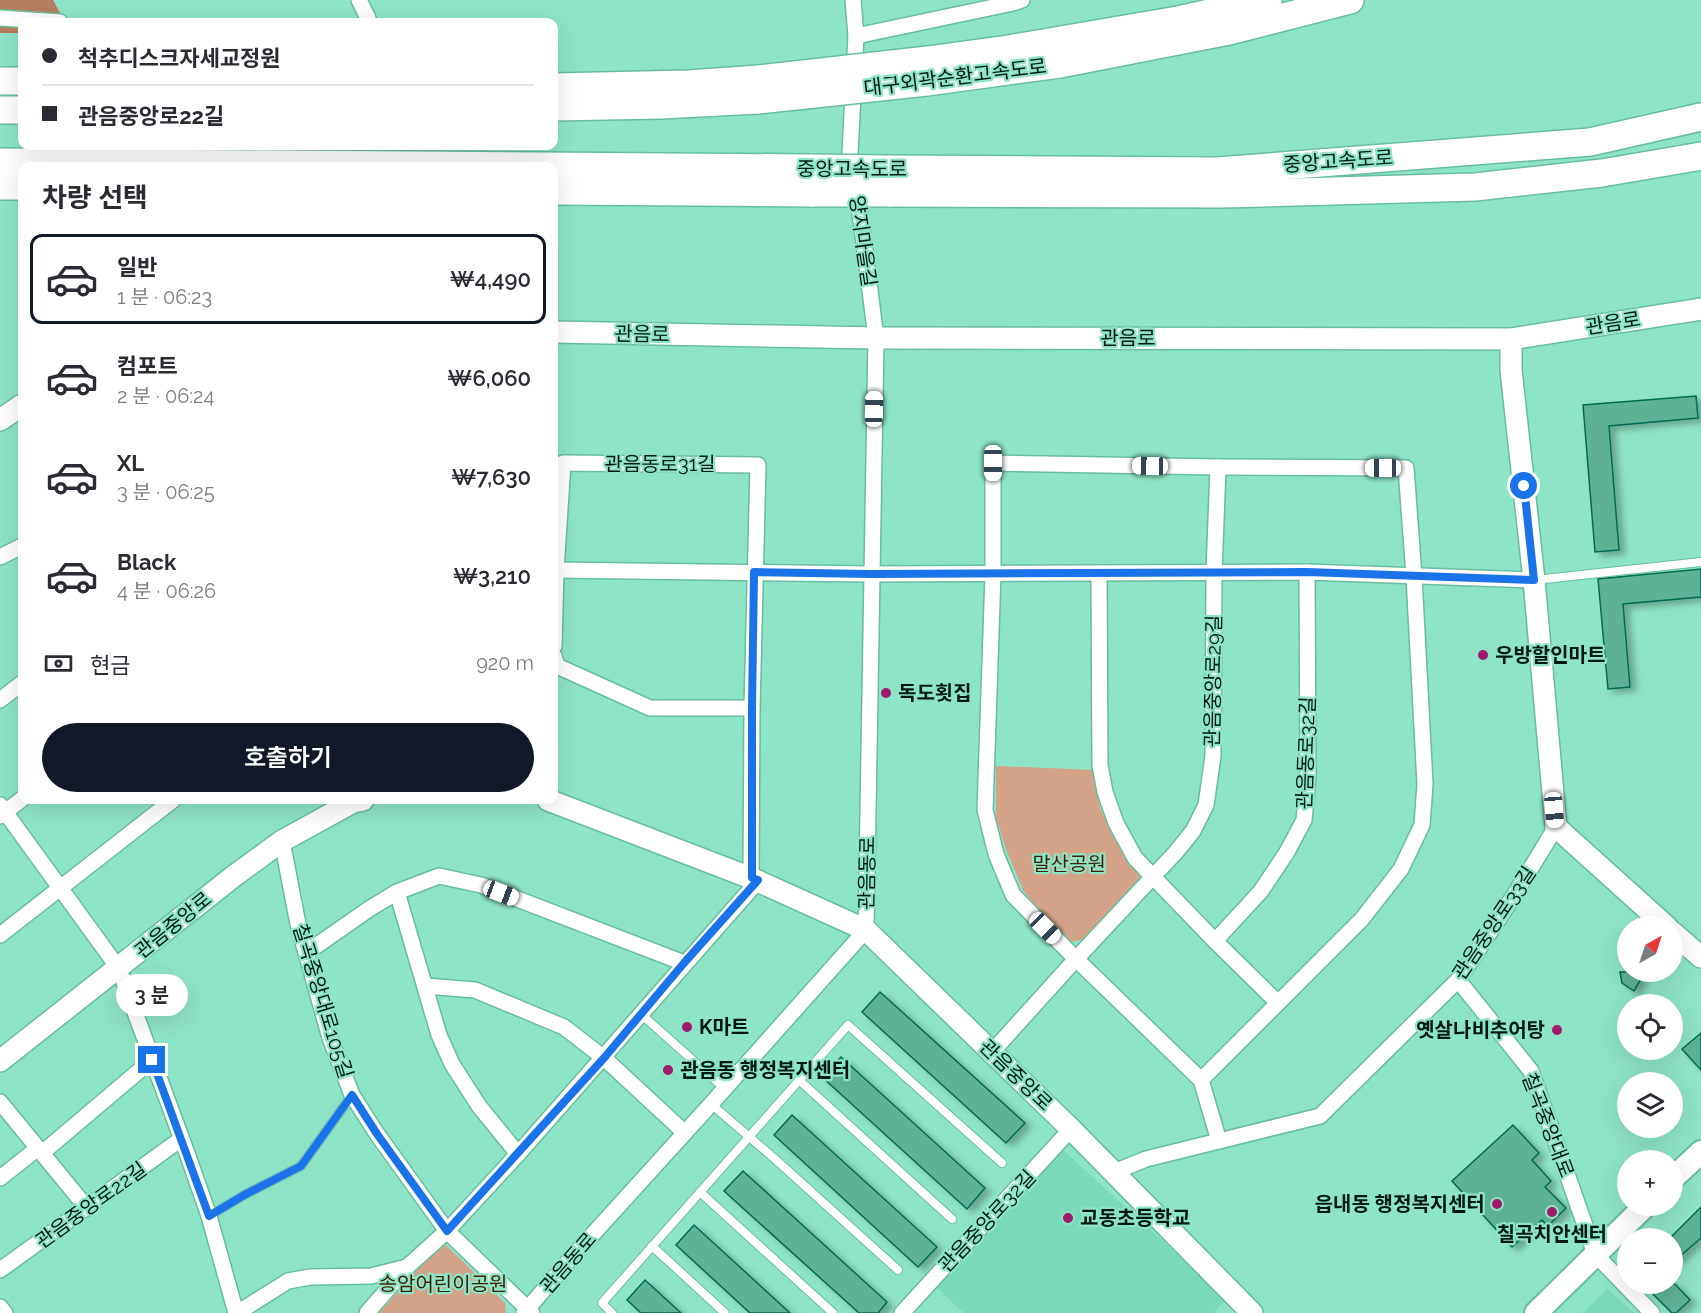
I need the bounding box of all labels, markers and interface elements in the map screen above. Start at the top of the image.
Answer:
text: 척추디스크자세교정원 [78,45,280,71]
street label: 대구외곽순환고속도로 [862,54,1048,100]
text: 관음중앙로22길 [78,103,224,129]
street label: 중앙고속도로 [1282,145,1394,177]
street label: 중앙고속도로 [797,157,907,181]
text: 차량 선택 [42,182,148,213]
street label: 양지마을길 [845,194,881,288]
icon: car [45,252,99,306]
text: 일반 [117,254,157,280]
text: ₩4,490 [450,266,531,292]
text: 1 분 · 06:23 [117,285,212,309]
street label: 관음로 [1584,307,1642,339]
street label: 관음로 [614,322,670,346]
street label: 관음로 [1100,326,1156,350]
icon: car [45,351,99,405]
text: 컴포트 [117,353,178,379]
text: ₩6,060 [447,365,531,391]
text: 2 분 · 06:24 [117,384,214,408]
car [865,391,883,427]
car [984,445,1002,481]
icon: car [45,450,99,504]
text: XL [117,450,144,476]
street label: 관음동로31길 [604,452,716,476]
car [1132,457,1168,475]
car [1365,459,1401,477]
text: ₩7,630 [451,464,531,490]
route start [1510,472,1537,499]
text: 3 분 · 06:25 [117,480,215,504]
icon: car [45,549,99,603]
text: Black [117,549,176,575]
text: ₩3,210 [453,563,531,589]
text: 4 분 · 06:26 [117,579,216,603]
street label: 관음중앙로29길 [1200,615,1226,747]
place label: 우방할인마트 [1495,643,1605,667]
icon: cash [42,647,75,680]
marker: 우방할인마트 [1476,648,1490,662]
text: 920 m [476,651,534,675]
text: 현금 [90,652,130,678]
place label: 독도횟집 [898,681,972,705]
marker: 독도횟집 [879,686,893,700]
street label: 관음동로32길 [1292,696,1320,810]
button: 호출하기 [42,723,534,792]
car [1543,791,1565,829]
street label: 관음동로 [854,836,880,910]
park label: 말산공원 [1032,852,1106,876]
street label: 관음중앙로33길 [1447,862,1541,984]
car [481,878,521,908]
street label: 관음중앙로 [130,887,216,963]
car [1026,909,1064,947]
north arrow [1617,916,1683,982]
map controls [1617,916,1683,1294]
street label: 칠곡중앙대로105길 [288,921,358,1081]
callout: 3 분 [116,973,188,1015]
text: 3 분 [135,983,169,1007]
button: locate [1617,994,1683,1060]
place label: K마트 [699,1015,749,1039]
place label: 옛살나비추어탕 [1416,1018,1545,1042]
marker: K마트 [680,1020,694,1034]
marker: 옛살나비추어탕 [1550,1023,1564,1037]
street label: 관음중앙로 [975,1034,1057,1116]
route end [138,1046,165,1073]
place label: 관음동 행정복지센터 [680,1058,850,1082]
marker: 관음동 행정복지센터 [661,1063,675,1077]
street label: 칠곡중앙대로 [1517,1069,1579,1181]
button: layers [1617,1072,1683,1138]
button: + [1617,1150,1683,1216]
street label: 관음중앙로22길 [31,1157,151,1253]
street label: 관음중앙로32길 [933,1165,1041,1277]
place label: 읍내동 행정복지센터 [1315,1192,1485,1216]
marker: 읍내동 행정복지센터 [1490,1197,1504,1211]
marker: 칠곡치안센터 [1545,1205,1559,1219]
place label: 교동초등학교 [1080,1206,1190,1230]
marker: 교동초등학교 [1061,1211,1075,1225]
place label: 칠곡치안센터 [1497,1222,1607,1246]
street label: 관음동로 [535,1227,601,1299]
button: − [1617,1228,1683,1294]
park label: 송암어린이공원 [379,1272,507,1296]

